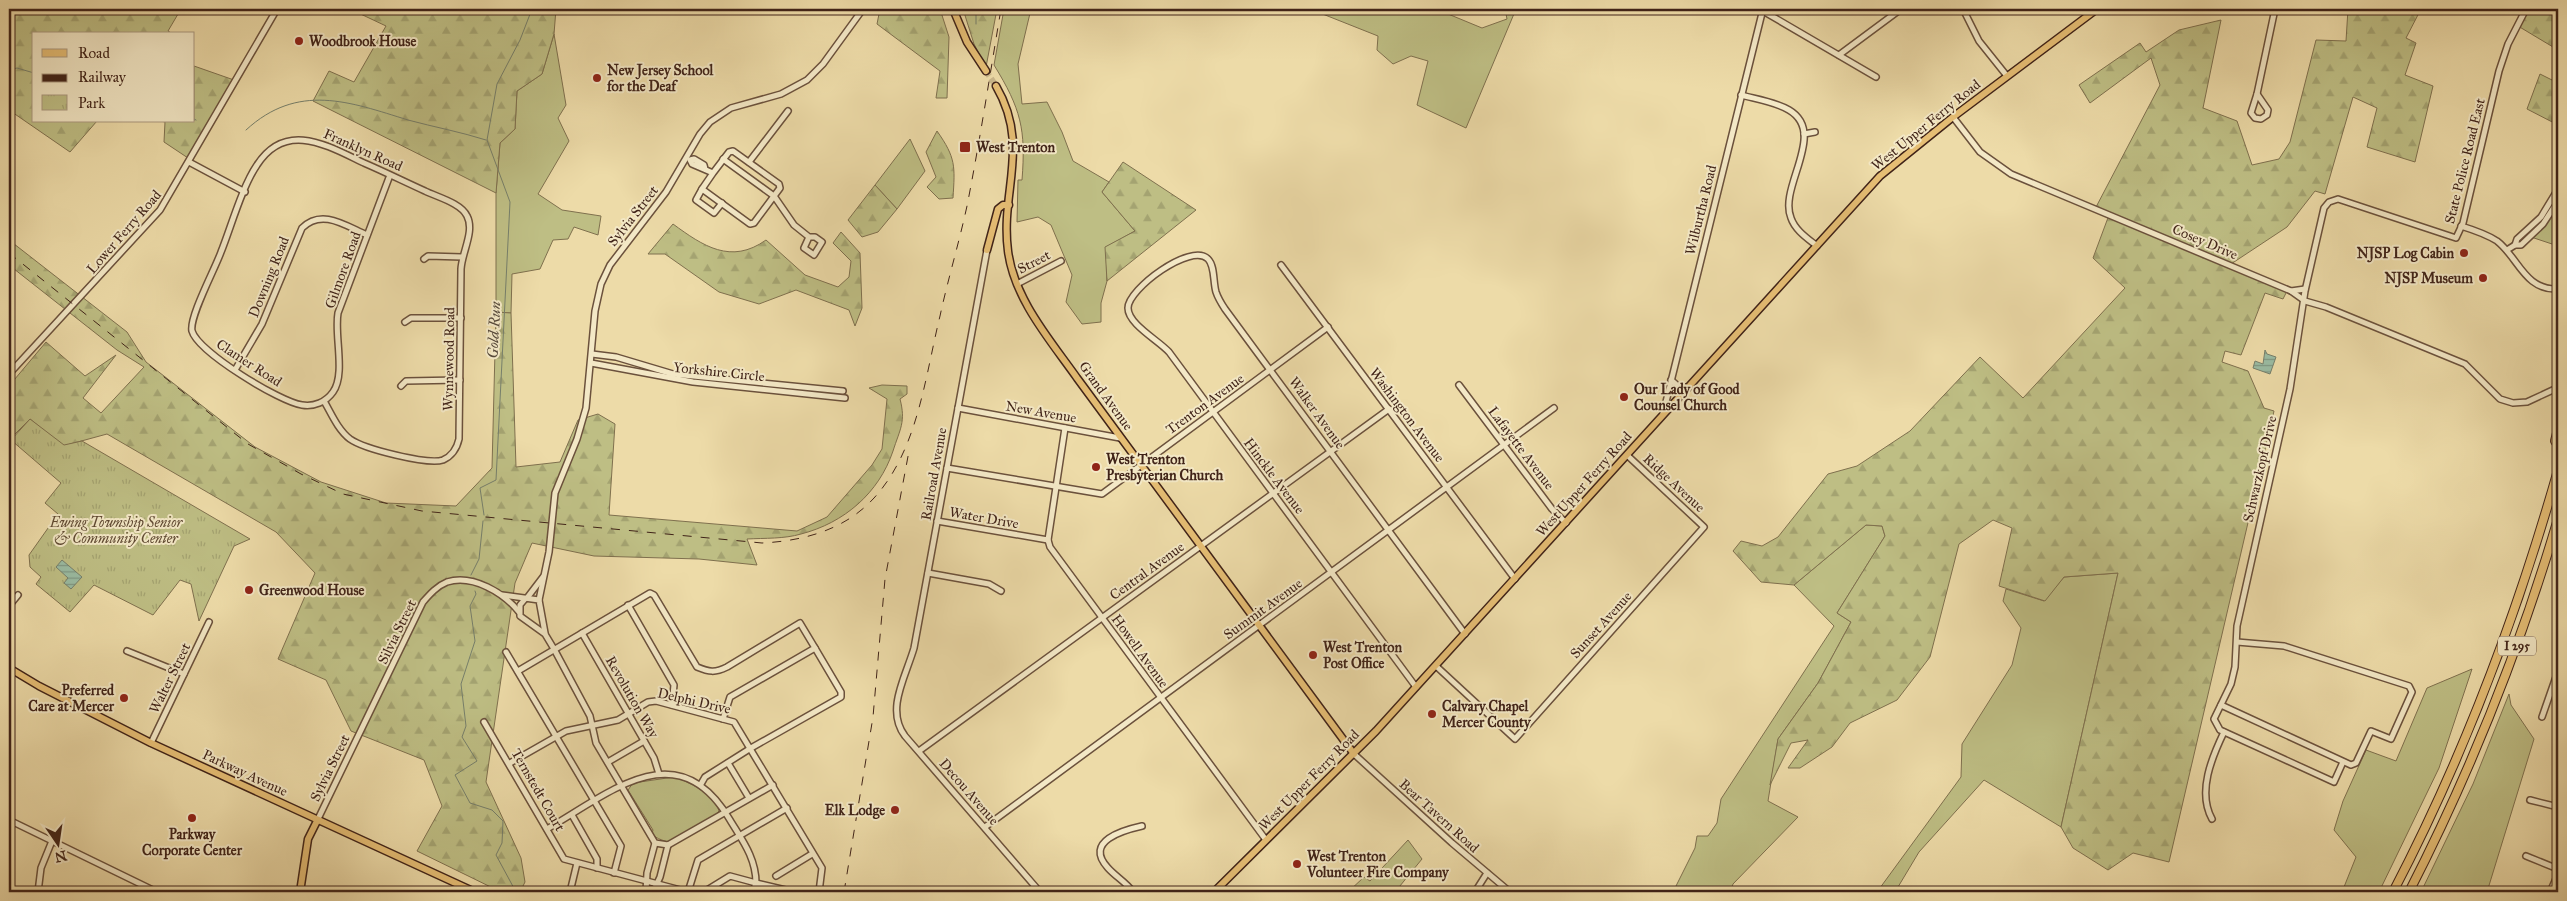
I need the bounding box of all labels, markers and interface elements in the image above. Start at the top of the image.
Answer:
legend [32,32,195,122]
place label: Woodbrook House [309,33,416,50]
marker: Woodbrook House [293,35,305,47]
text: Road [78,44,110,62]
place label: New Jersey School for the Deaf [606,62,715,95]
text: Railway [78,68,127,86]
marker: New Jersey School for the Deaf [591,72,603,84]
street label: West Upper Ferry Road [1868,76,1984,174]
text: Park [78,94,105,112]
street label: State Police Road East [2441,96,2489,225]
street label: Franklyn Road [321,125,405,175]
place label: West Trenton [976,139,1056,156]
marker: West Trenton [958,140,972,154]
street label: Wilburtha Road [1682,163,1720,257]
street label: Sylvia Street [604,182,662,250]
street label: Lower Ferry Road [83,187,165,277]
street label: Cosey Drive [2170,221,2240,263]
street label: Gilmore Road [321,229,365,311]
street label: Downing Road [245,234,293,320]
place label: NJSP Log Cabin [2357,245,2454,263]
street label: Street [1015,247,1053,277]
marker: NJSP Log Cabin [2458,247,2470,259]
place label: NJSP Museum [2385,270,2473,288]
marker: NJSP Museum [2477,272,2489,284]
water label: Gold Run [484,301,504,359]
street label: Wynnewood Road [440,307,458,411]
street label: Clamer Road [213,335,285,391]
street label: Grand Avenue [1075,358,1137,434]
street label: Yorkshire Circle [673,359,766,385]
street label: Washington Avenue [1366,364,1448,466]
street label: Trenton Avenue [1163,370,1248,438]
street label: Walker Avenue [1285,374,1349,452]
place label: Our Lady of Good Counsel Church [1634,381,1741,414]
marker: Our Lady of Good Counsel Church [1618,391,1630,403]
street label: New Avenue [1004,397,1078,427]
street label: Lafayette Avenue [1484,403,1558,493]
street label: Schwarzkopf Drive [2239,414,2281,524]
street label: Railroad Avenue [917,426,951,522]
street label: West Upper Ferry Road [1532,428,1636,540]
street label: Hinckle Avenue [1240,435,1308,517]
street label: Ridge Avenue [1640,450,1708,516]
place label: West Trenton Presbyterian Church [1106,451,1223,485]
marker: West Trenton Presbyterian Church [1090,461,1102,473]
street label: Water Drive [948,504,1020,532]
park label: Ewing Township Senior & Community Center [49,514,183,547]
street label: Central Avenue [1106,538,1188,604]
street label: Summit Avenue [1220,575,1306,643]
place label: Greenwood House [259,582,365,599]
marker: Greenwood House [243,584,255,596]
street label: Sunset Avenue [1567,588,1636,662]
street label: Silvia Street [374,597,420,667]
street label: Howell Avenue [1108,611,1172,691]
road number: I 295 [2498,636,2536,656]
place label: West Trenton Post Office [1323,639,1403,672]
street label: Walter Street [146,640,194,716]
marker: West Trenton Post Office [1307,649,1319,661]
street label: Revolution Way [602,653,663,741]
place label: Preferred Care at Mercer [28,682,115,715]
street label: Delphi Drive [656,684,732,718]
marker: Preferred Care at Mercer [118,692,130,704]
place label: Calvary Chapel Mercer County [1442,698,1532,732]
marker: Calvary Chapel Mercer County [1426,708,1438,720]
street label: West Upper Ferry Road [1255,726,1363,834]
street label: Sylvia Street [306,732,354,804]
street label: Parkway Avenue [200,746,290,800]
street label: Ternstedt Court [508,746,568,834]
street label: Decou Avenue [936,755,1003,829]
street label: Bear Tavern Road [1395,776,1483,856]
place label: Elk Lodge [825,802,885,820]
marker: Elk Lodge [889,804,901,816]
marker: Parkway Corporate Center [186,812,198,824]
north arrow [32,818,82,868]
place label: Parkway Corporate Center [142,826,243,860]
text: N [53,847,69,866]
place label: West Trenton Volunteer Fire Company [1306,848,1450,882]
marker: West Trenton Volunteer Fire Company [1291,858,1303,870]

